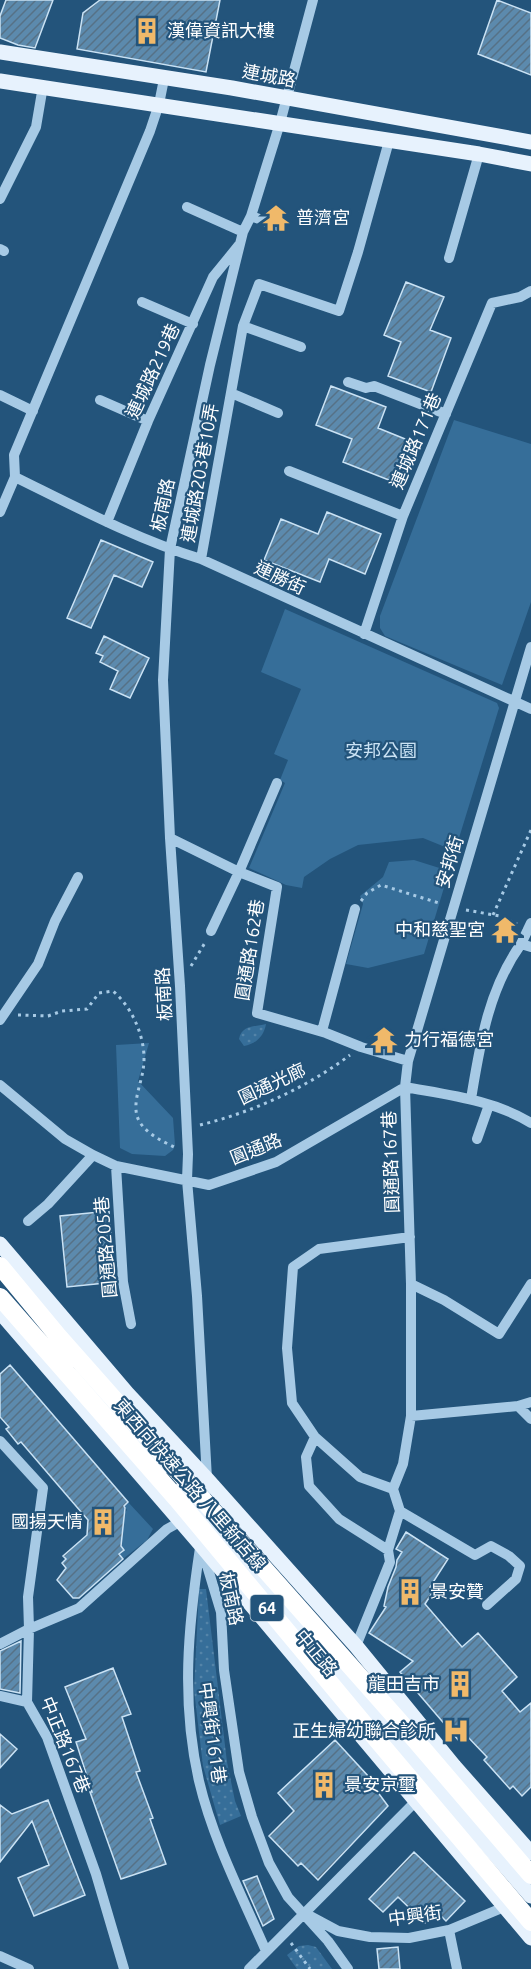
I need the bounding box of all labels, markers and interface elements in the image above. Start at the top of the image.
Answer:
building icon: 漢偉資訊大樓 [132,16,162,46]
place label: 漢偉資訊大樓 [167,20,275,40]
street label: 連城路 [241,60,298,90]
temple icon: 普濟宮 [261,203,291,233]
place label: 普濟宮 [296,207,350,227]
street label: 連城路219巷 [121,320,183,421]
street label: 連城路171巷 [386,390,444,492]
street label: 連城路203巷10弄 [177,402,221,544]
street label: 板南路 [147,476,177,533]
street label: 連勝街 [252,557,309,598]
park label: 安邦公園 [345,740,417,760]
street label: 安邦街 [432,833,467,890]
street label: 圓通路162巷 [231,898,267,1002]
temple icon: 中和慈聖宮 [490,915,520,945]
place label: 中和慈聖宮 [395,919,485,939]
street label: 板南路 [152,967,174,1022]
temple icon: 力行福德宮 [369,1025,399,1055]
place label: 力行福德宮 [404,1029,494,1049]
street label: 圓通光廊 [235,1059,308,1107]
street label: 圓通路167巷 [378,1110,402,1214]
street label: 圓通路 [227,1129,284,1167]
street label: 圓通路205巷 [91,1195,119,1299]
street label: 東西向快速公路 八里新店線 [111,1395,271,1574]
building icon: 國揚天情 [88,1507,118,1537]
place label: 國揚天情 [11,1511,83,1531]
street label: 板南路 [217,1570,247,1627]
building icon: 景安贊 [395,1577,425,1607]
place label: 景安贊 [430,1581,484,1601]
road number: 64 [250,1595,284,1621]
street label: 中正路 [292,1625,342,1679]
building icon: 龍田吉市 [445,1669,475,1699]
place label: 龍田吉市 [368,1673,440,1693]
street label: 中興街161巷 [196,1681,230,1785]
street label: 中正路167巷 [37,1693,94,1796]
hospital icon: 正生婦幼聯合診所 [441,1716,471,1746]
place label: 正生婦幼聯合診所 [292,1720,436,1740]
building icon: 景安京璽 [309,1770,339,1800]
place label: 景安京璽 [344,1774,416,1794]
street label: 中興街 [387,1901,443,1929]

